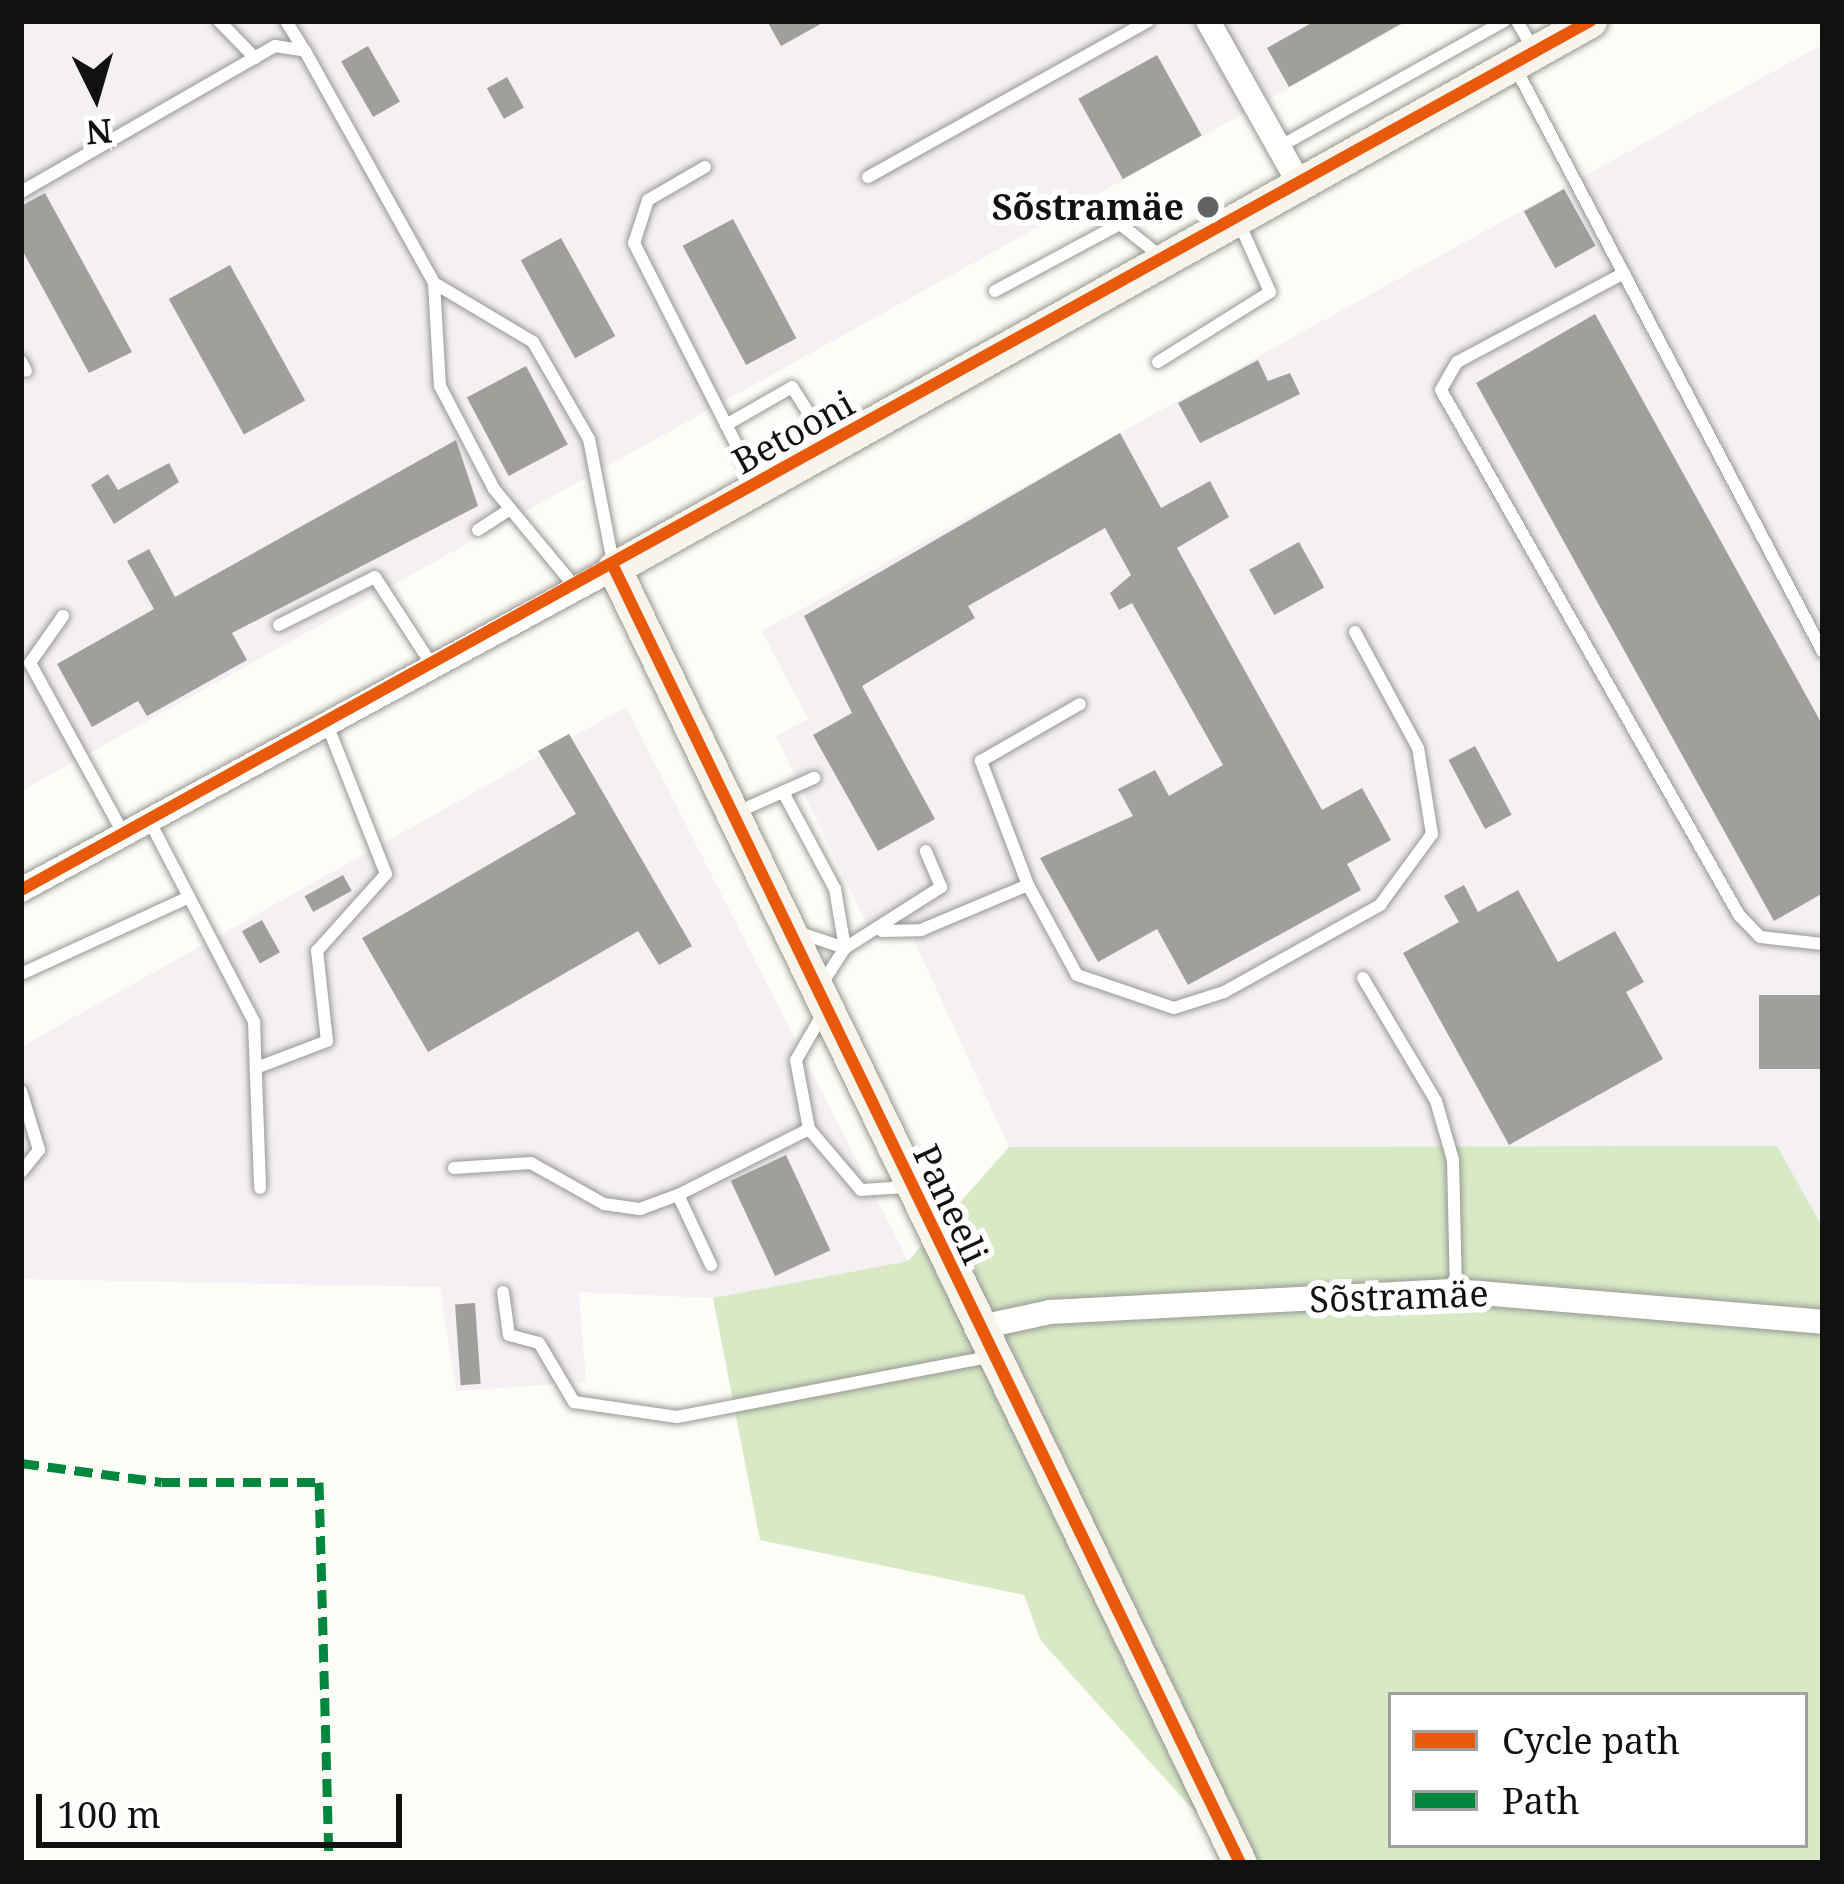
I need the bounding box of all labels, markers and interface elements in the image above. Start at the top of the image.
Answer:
north arrow [36,36,156,156]
text: N [84,109,114,156]
place label: Sõstramäe [992,185,1184,229]
marker: Sõstramäe [1195,194,1221,220]
street label: Betooni [725,381,861,483]
street label: Paneeli [905,1138,997,1270]
street label: Sõstramäe [1309,1271,1489,1321]
legend [1388,1692,1808,1848]
text: Cycle path [1502,1716,1680,1765]
scale bar [42,1770,408,1844]
text: Path [1502,1776,1580,1825]
text: 100 m [57,1790,161,1839]

